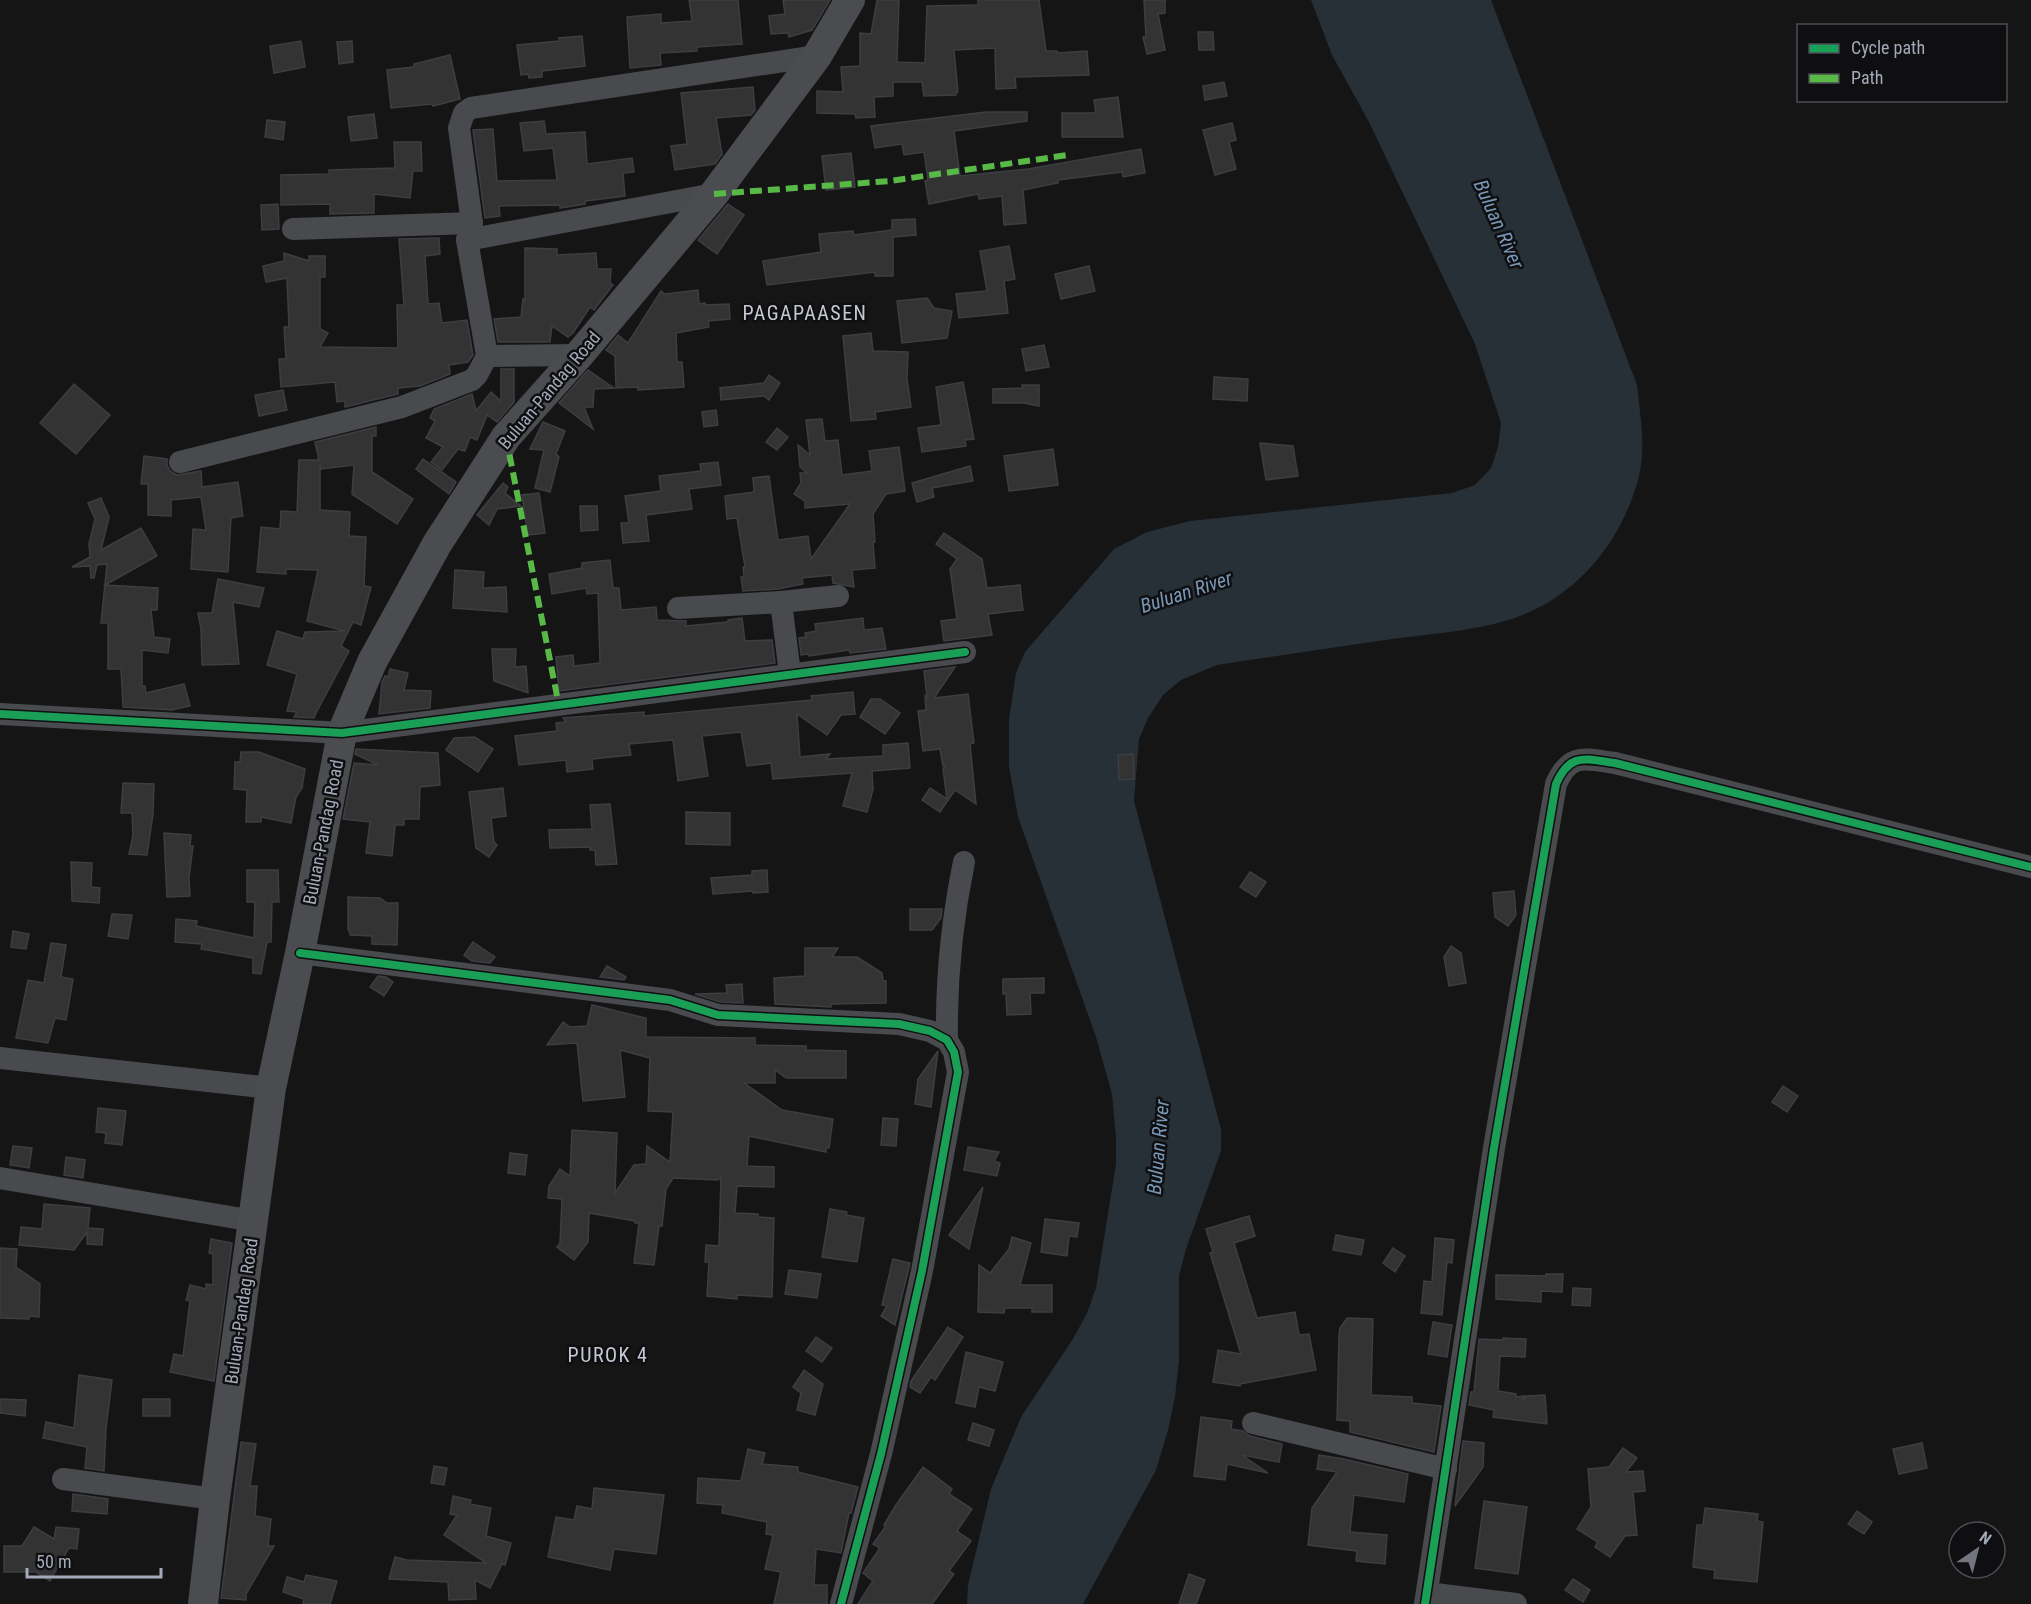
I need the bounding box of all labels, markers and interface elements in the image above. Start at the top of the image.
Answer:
legend [1797,24,2007,102]
text: Cycle path [1851,37,1925,58]
text: Path [1851,67,1884,88]
water label: Buluan River [1469,176,1530,273]
district label: PAGAPAASEN [742,301,868,325]
street label: Buluan-Pandag Road [494,327,604,453]
water label: Buluan River [1137,566,1236,618]
street label: Buluan-Pandag Road [299,758,347,906]
water label: Buluan River [1142,1098,1174,1195]
street label: Buluan-Pandag Road [220,1237,262,1385]
district label: PUROK 4 [568,1343,648,1367]
north arrow [1947,1520,2007,1580]
text: N [1976,1528,1995,1549]
scale bar [27,1541,160,1579]
text: 50 m [36,1551,71,1572]

